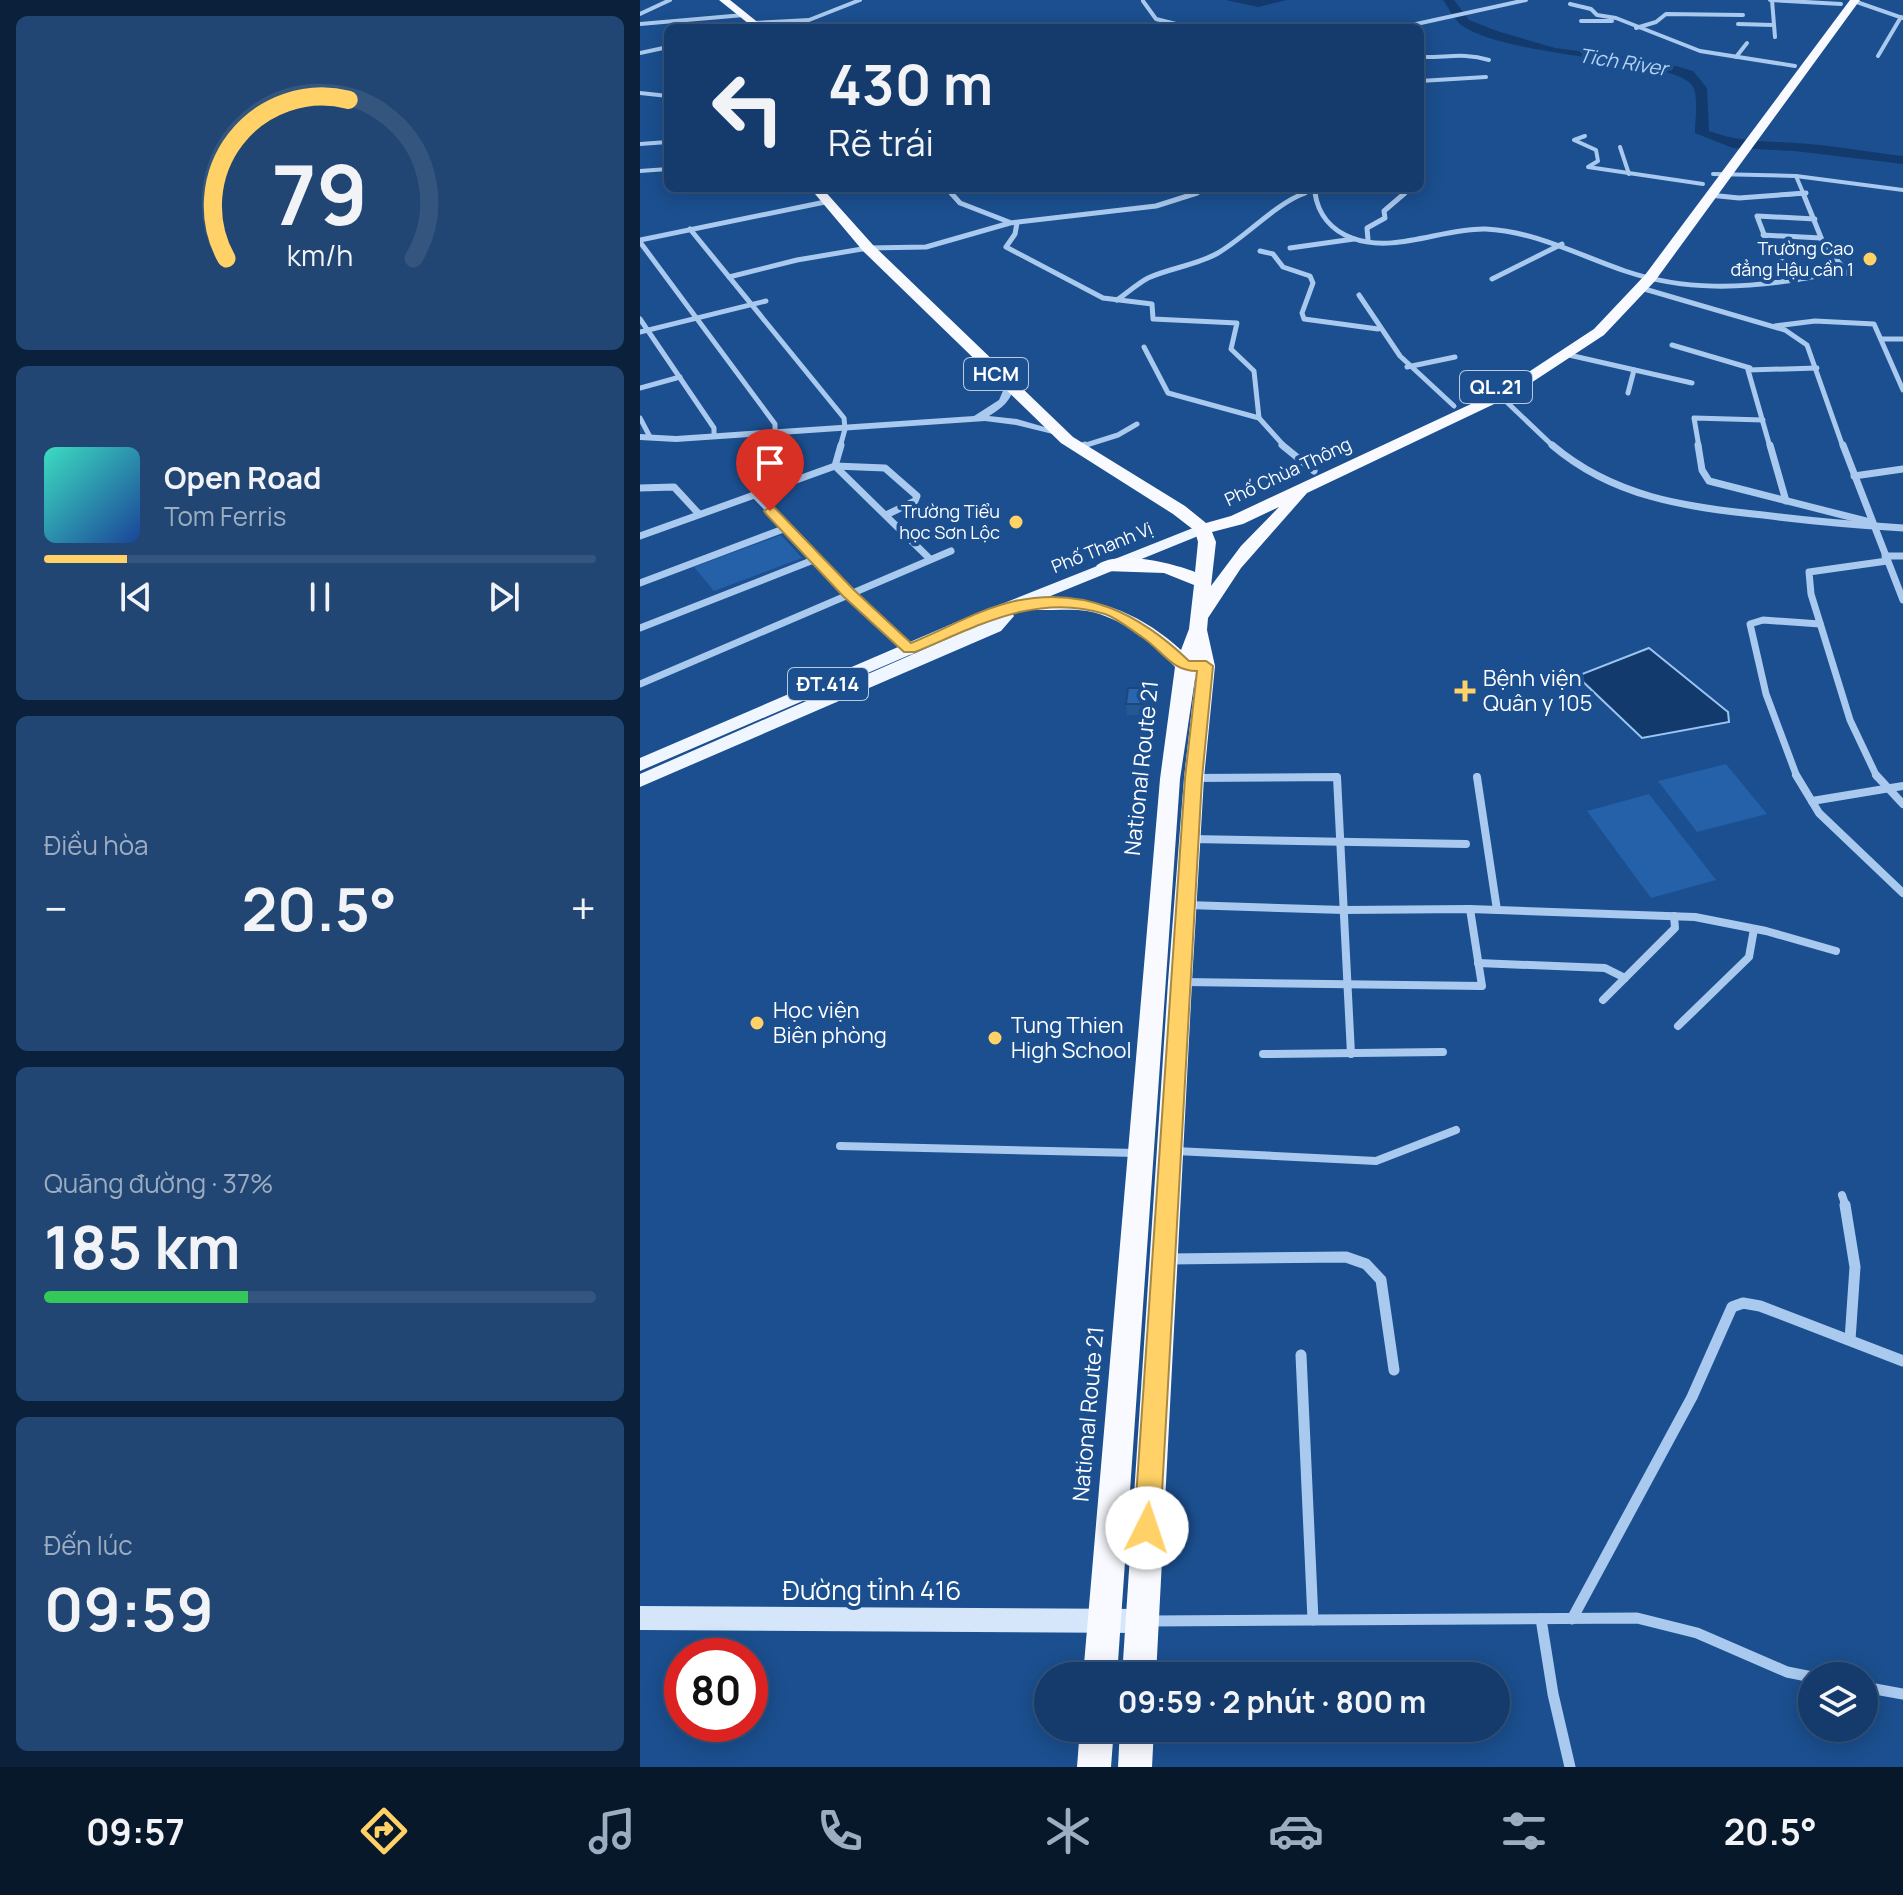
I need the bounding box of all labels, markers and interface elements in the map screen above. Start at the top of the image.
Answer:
water label: Tich River [1577,41,1672,82]
text: 430 m [828,45,993,122]
icon: left [696,56,800,160]
text: Rẽ trái [828,118,934,167]
text: 79 [272,136,368,250]
text: km/h [287,236,353,275]
place label: Trường Cao đẳng Hậu cần 1 [1731,236,1854,281]
marker: Trường Cao đẳng Hậu cần 1 [1861,250,1879,268]
road number: HCM [964,358,1028,390]
road number: QL.21 [1460,371,1532,403]
pin [736,429,804,511]
street label: Phố Chùa Thông [1220,431,1355,511]
icon: arrive [748,441,792,485]
text: Open Road [164,457,321,498]
text: Tom Ferris [164,498,286,534]
place label: Trường Tiểu học Sơn Lộc [899,499,1000,544]
marker: Trường Tiểu học Sơn Lộc [1007,513,1025,531]
street label: Phố Thanh Vị [1048,516,1156,578]
icon: previous [114,575,158,619]
icon: pause [298,575,342,619]
icon: next [482,575,526,619]
place label: Bệnh viện Quân y 105 [1483,663,1592,718]
road number: ĐT.414 [788,668,868,700]
street label: National Route 21 [1117,679,1165,857]
marker: Bệnh viện Quân y 105 [1454,680,1476,702]
text: Điều hòa [44,827,148,863]
text: 20.5° [241,867,397,949]
text: − [44,878,68,938]
text: + [571,878,596,938]
place label: Học viện Biên phòng [773,995,887,1050]
place label: Tung Thien High School [1011,1010,1132,1065]
marker: Học viện Biên phòng [748,1014,766,1032]
marker: Tung Thien High School [986,1029,1004,1047]
text: Quãng đường · 37% [44,1165,273,1201]
text: 185 km [44,1205,240,1287]
street label: National Route 21 [1065,1325,1111,1503]
position arrow [1105,1486,1189,1570]
text: Đến lúc [44,1527,133,1563]
text: 09:59 [44,1567,214,1649]
street label: Đường tỉnh 416 [783,1572,961,1608]
speed limit sign: 80 [664,1638,768,1742]
map controls [1798,1662,1878,1742]
button: layers [1798,1662,1878,1742]
text: 09:59 · 2 phút · 800 m [1118,1681,1426,1722]
icon: directions [356,1803,412,1859]
icon: music [584,1803,640,1859]
icon: phone [812,1803,868,1859]
icon: climate [1040,1803,1096,1859]
icon: car [1268,1803,1324,1859]
icon: filters [1496,1803,1552,1859]
text: 09:57 [86,1807,185,1856]
text: 20.5° [1724,1807,1817,1856]

